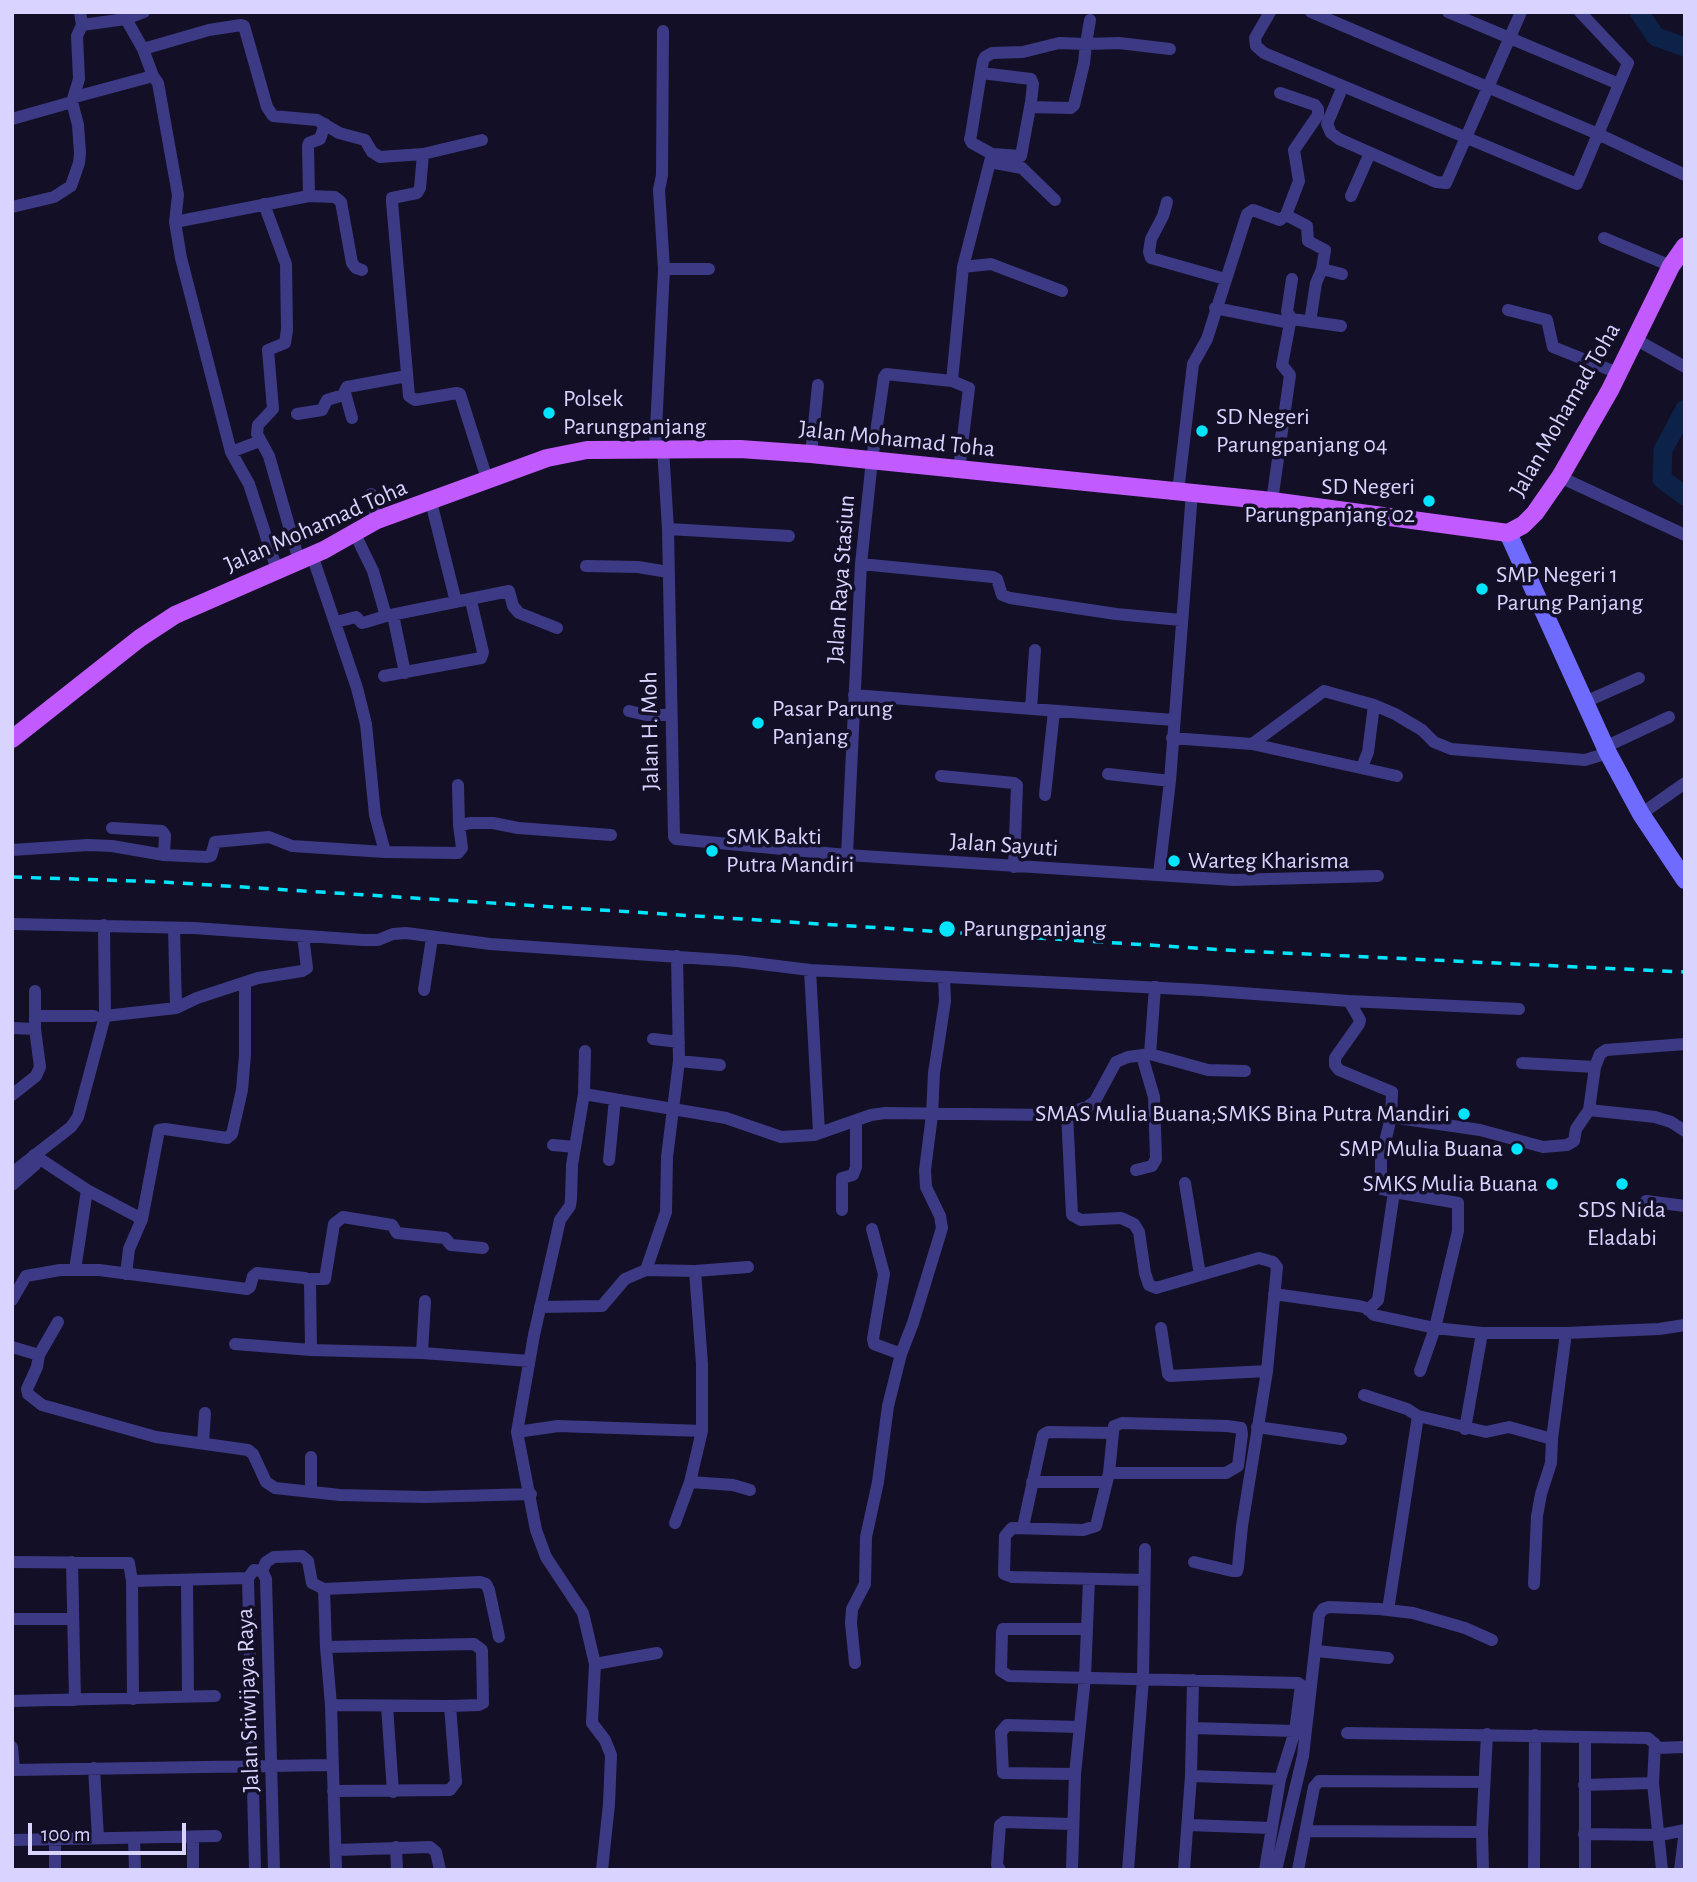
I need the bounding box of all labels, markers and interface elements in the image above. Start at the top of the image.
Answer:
street label: Jalan Mohamad Toha [1503,318,1627,502]
place label: Polsek Parungpanjang [563,385,706,441]
place label: SD Negeri Parungpanjang 04 [1216,403,1387,459]
marker: Polsek Parungpanjang [541,405,557,421]
street label: Jalan Mohamad Toha [798,414,996,464]
marker: SD Negeri Parungpanjang 04 [1194,423,1210,439]
street label: Jalan Mohamad Toha [220,473,412,579]
place label: SD Negeri Parungpanjang 02 [1244,473,1415,529]
marker: SD Negeri Parungpanjang 02 [1421,493,1437,509]
street label: Jalan Raya Stasiun [821,494,861,664]
place label: SMP Negeri 1 Parung Panjang [1496,561,1643,617]
marker: SMP Negeri 1 Parung Panjang [1474,581,1490,597]
street label: Jalan H. Moh [635,671,665,791]
place label: Pasar Parung Panjang [772,695,893,751]
marker: Pasar Parung Panjang [750,715,766,731]
place label: SMK Bakti Putra Mandiri [726,823,854,879]
street label: Jalan Sayuti [949,827,1059,863]
marker: SMK Bakti Putra Mandiri [704,843,720,859]
place label: Warteg Kharisma [1188,847,1350,875]
marker: Warteg Kharisma [1166,853,1182,869]
place label: Parungpanjang [963,915,1106,943]
marker: Parungpanjang [937,919,957,939]
place label: SMAS Mulia Buana;SMKS Bina Putra Mandiri [1035,1100,1450,1128]
marker: SMAS Mulia Buana;SMKS Bina Putra Mandiri [1456,1106,1472,1122]
place label: SMP Mulia Buana [1339,1135,1503,1163]
marker: SMP Mulia Buana [1509,1141,1525,1157]
place label: SMKS Mulia Buana [1362,1170,1538,1198]
marker: SMKS Mulia Buana [1544,1176,1560,1192]
marker: SDS Nida Eladabi [1614,1176,1630,1192]
place label: SDS Nida Eladabi [1578,1196,1666,1252]
street label: Jalan Sriwijaya Raya [230,1607,266,1793]
scale bar [32,1808,189,1852]
text: 100 m [41,1824,91,1845]

